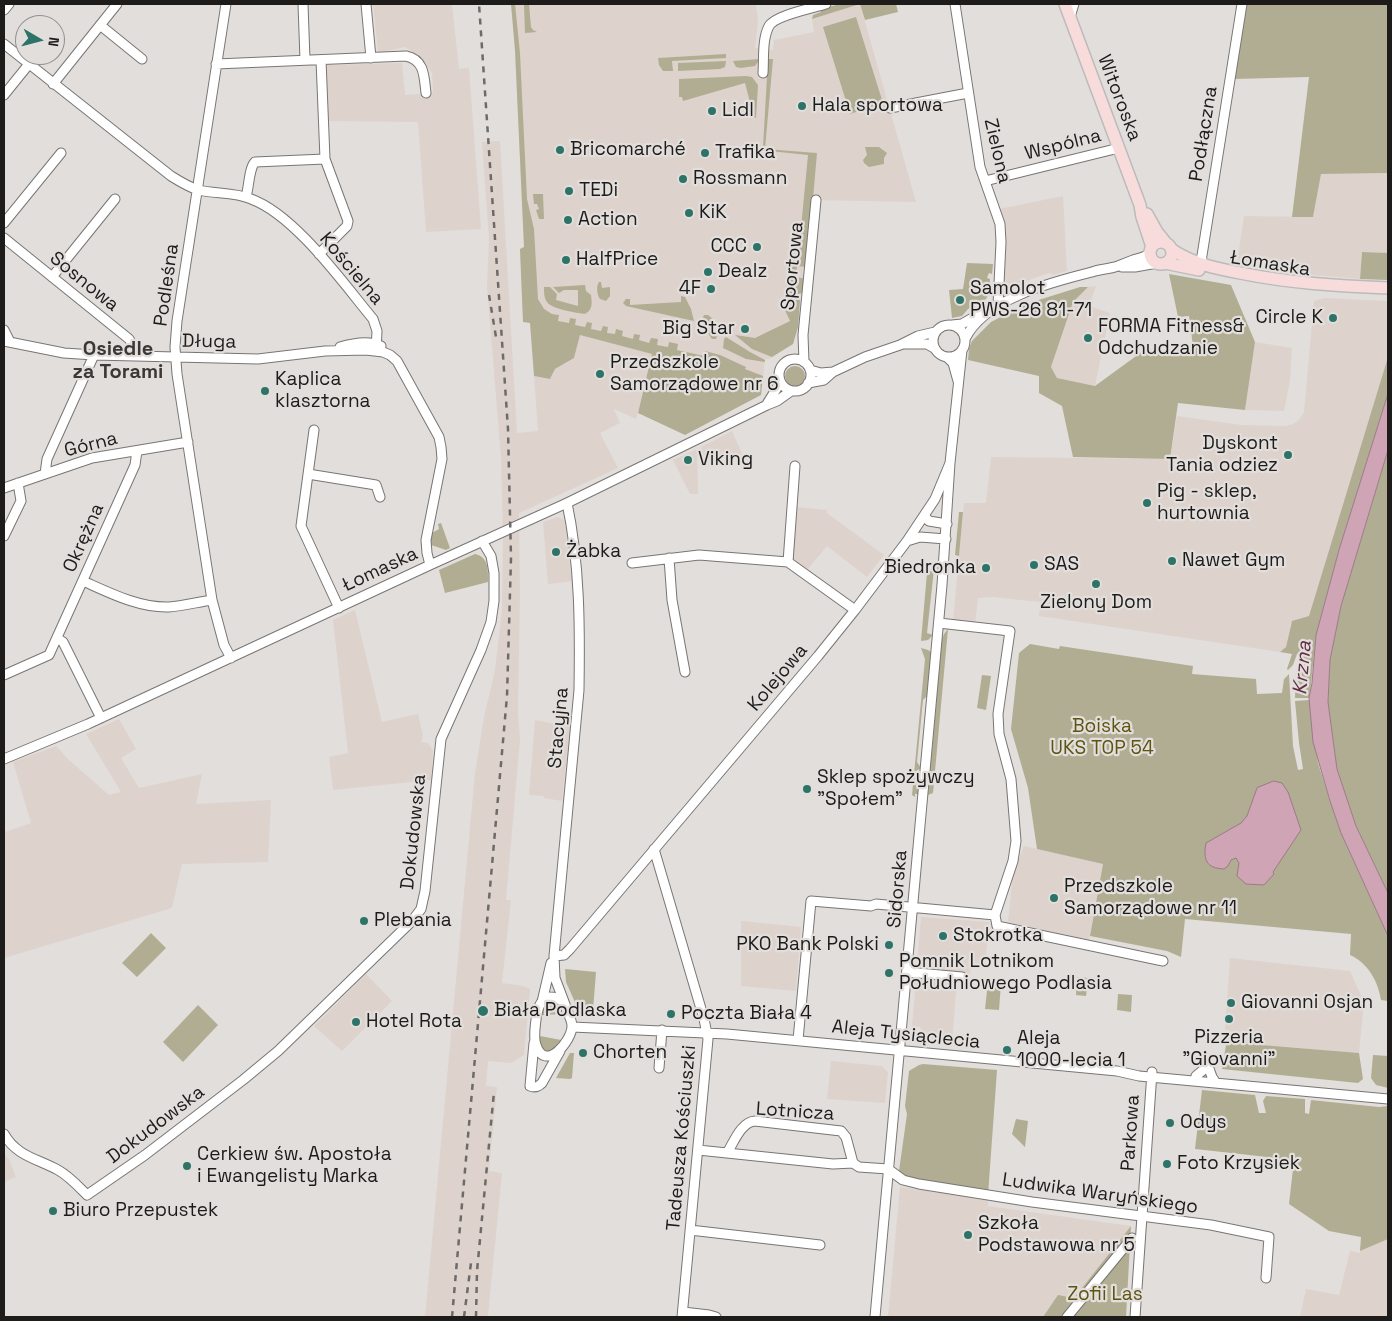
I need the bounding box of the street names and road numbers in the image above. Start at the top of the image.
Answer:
street label: Witoroska [1092,51,1146,145]
street label: Podłączna [1185,85,1223,183]
street label: Zielona [978,116,1016,186]
street label: Wspólna [1022,125,1104,165]
street label: Sportowa [777,221,809,311]
street label: Kościelna [314,228,388,310]
street label: Podleśna [150,242,184,328]
street label: Łomaska [1228,246,1312,282]
street label: Sosnowa [45,247,123,317]
street label: Długa [182,330,236,354]
street label: Górna [62,427,120,463]
street label: Okrężna [59,500,109,576]
street label: Łomaska [338,543,422,597]
street label: Kolejowa [743,640,813,716]
street label: Stacyjna [544,687,574,769]
street label: Dokudowska [397,773,431,891]
street label: Sidorska [883,849,913,929]
street label: Aleja Tysiąclecia [831,1016,981,1054]
street label: Tadeusza Kościuszki [663,1044,701,1232]
street label: Dokudowska [103,1081,209,1169]
street label: Parkowa [1117,1094,1145,1172]
street label: Lotnicza [755,1098,835,1126]
street label: Ludwika Waryńskiego [1001,1169,1199,1219]

